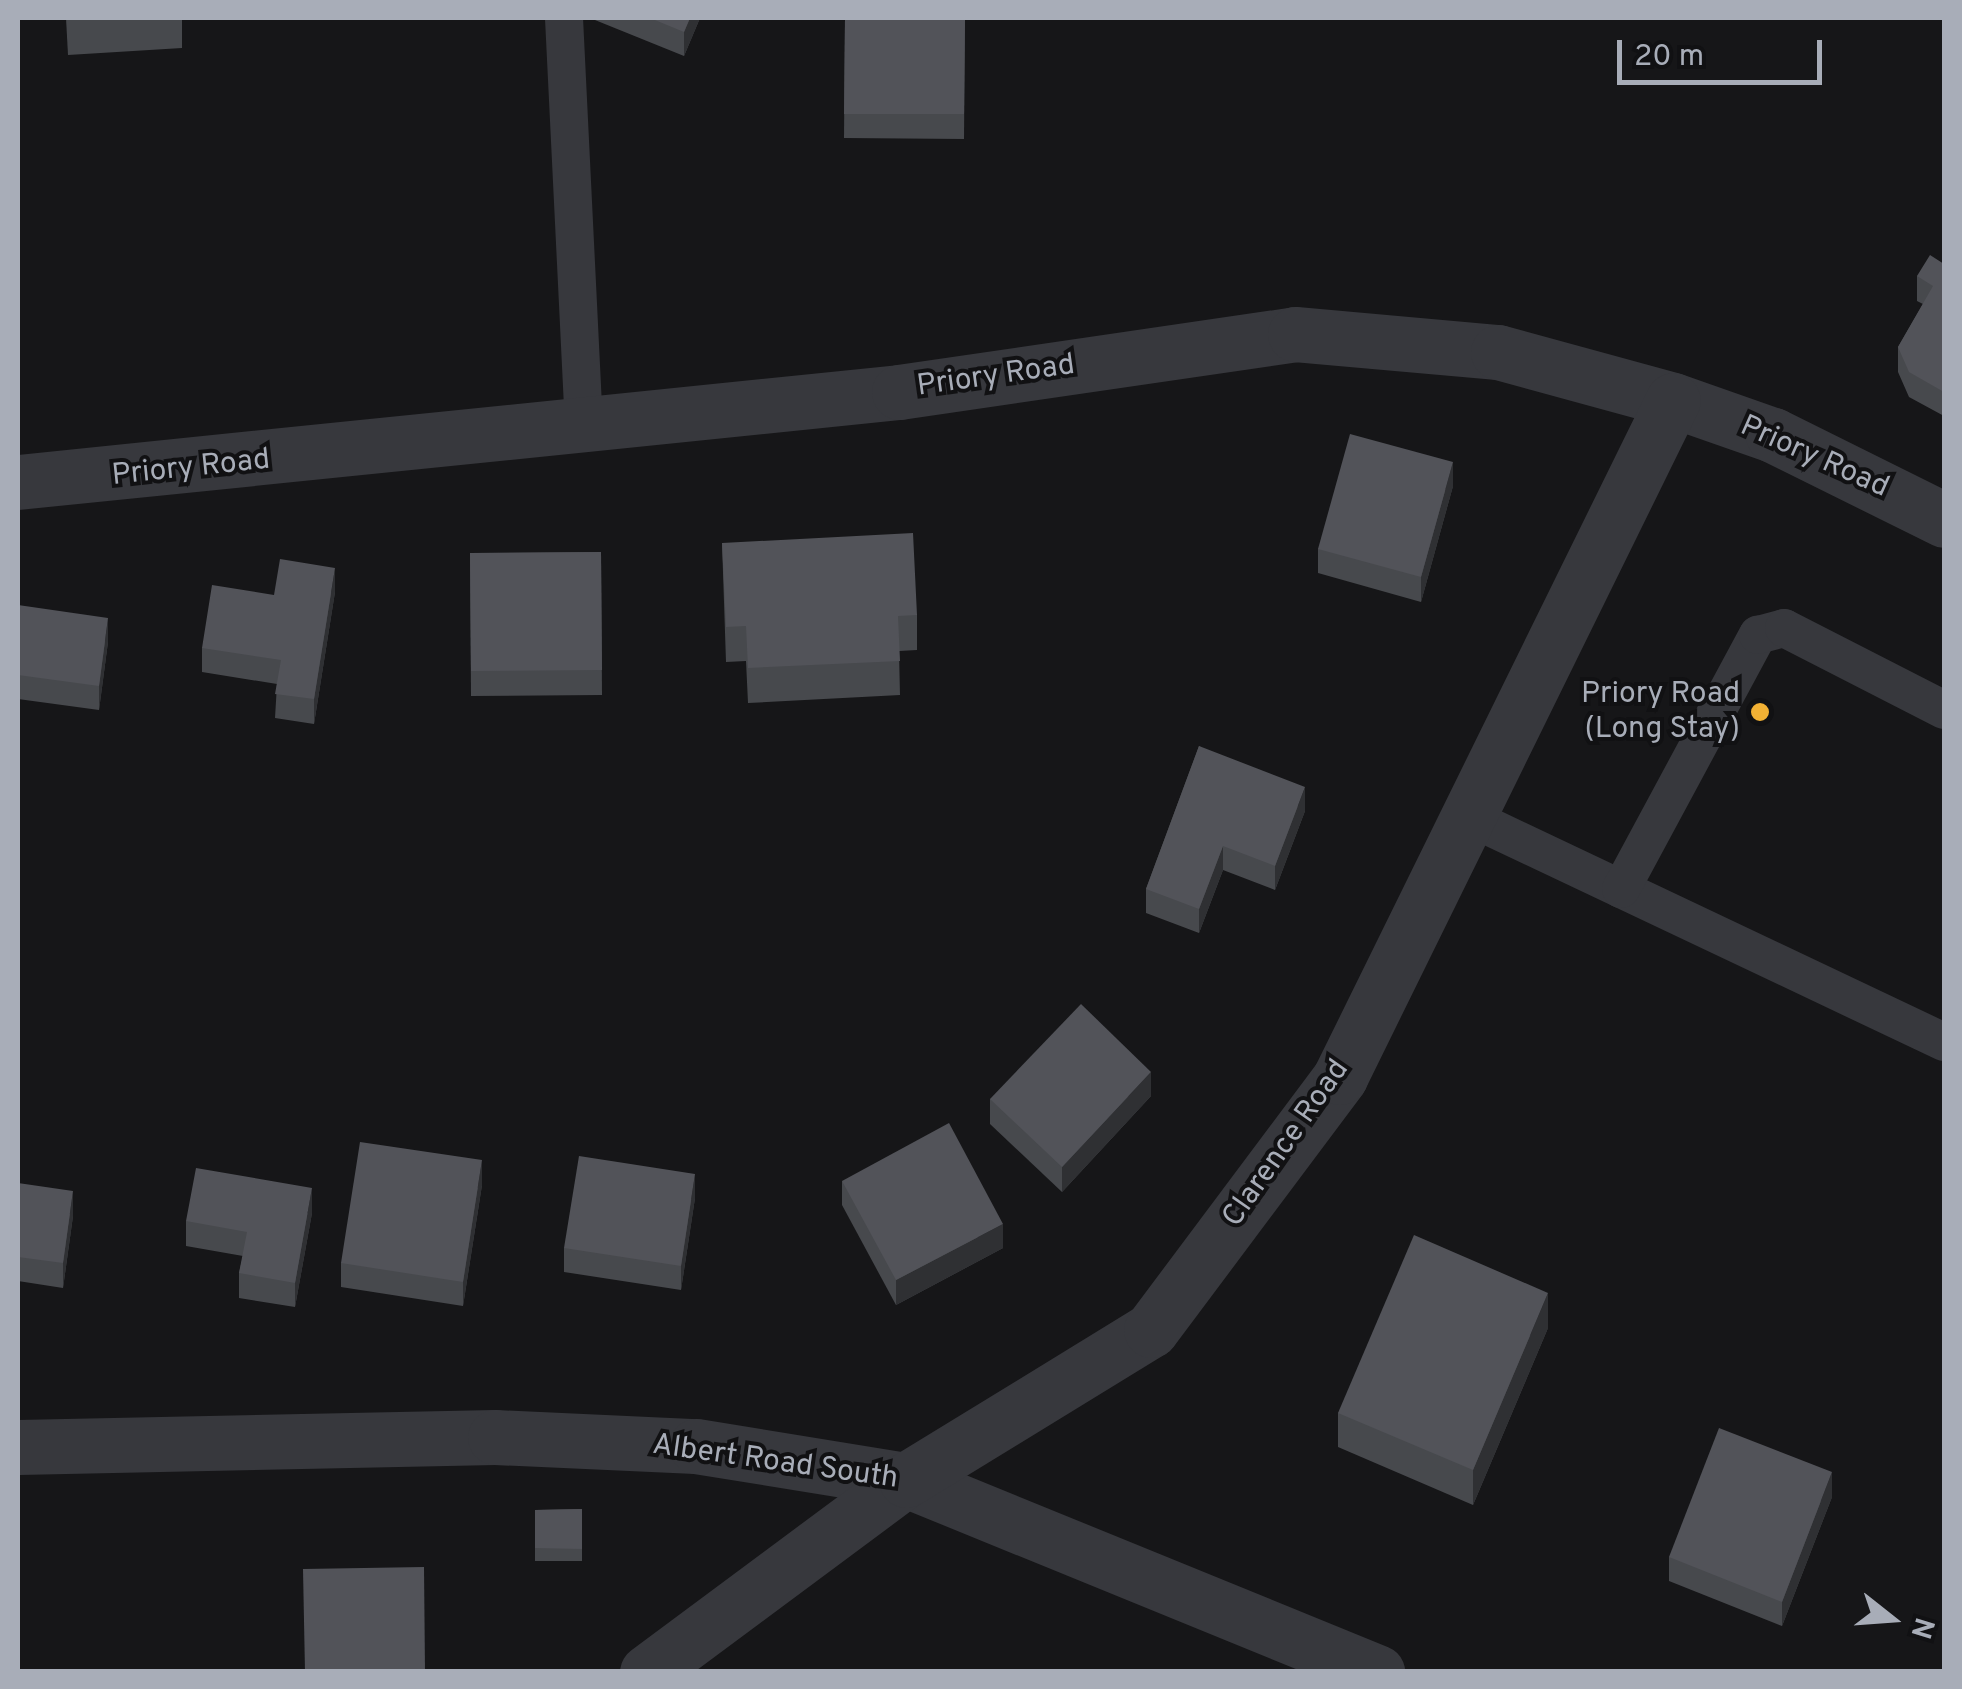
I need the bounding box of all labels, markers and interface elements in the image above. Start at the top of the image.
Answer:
scale bar [1622,20,1827,82]
text: 20 m [1634,39,1704,76]
street label: Priory Road [915,348,1077,406]
street label: Priory Road [1734,409,1894,507]
street label: Priory Road [110,443,272,495]
place label: Priory Road (Long Stay) [1581,677,1740,748]
marker: Priory Road (Long Stay) [1749,701,1771,723]
street label: Clarence Road [1216,1053,1358,1235]
street label: Albert Road South [650,1428,900,1498]
north arrow [1842,1569,1942,1669]
text: N [1901,1613,1941,1643]

